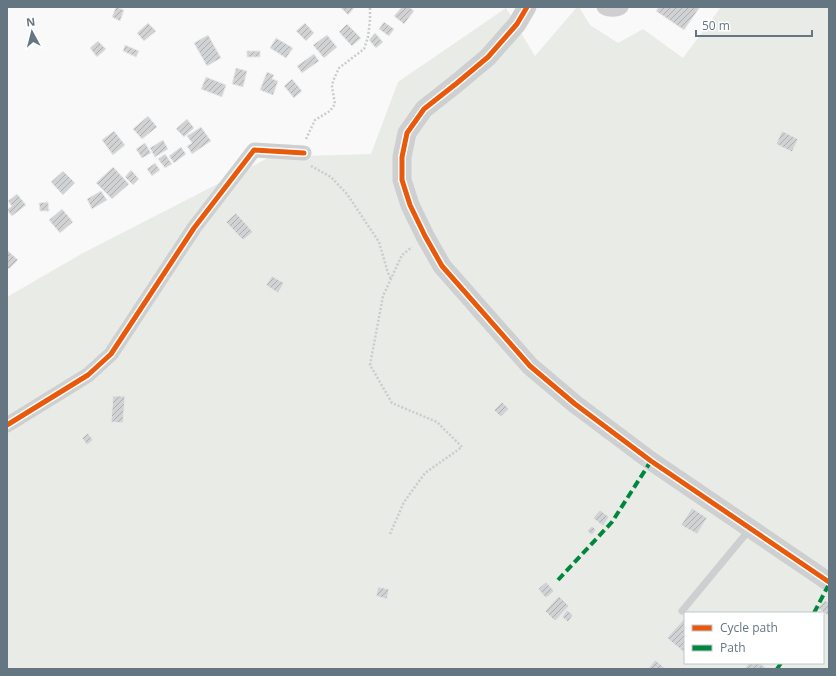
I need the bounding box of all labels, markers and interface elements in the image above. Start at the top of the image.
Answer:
north arrow [12,12,52,52]
scale bar [696,12,812,38]
text: N [25,14,36,30]
text: 50 m [702,17,730,34]
legend [684,612,824,664]
text: Cycle path [720,619,778,636]
text: Path [720,639,746,656]

